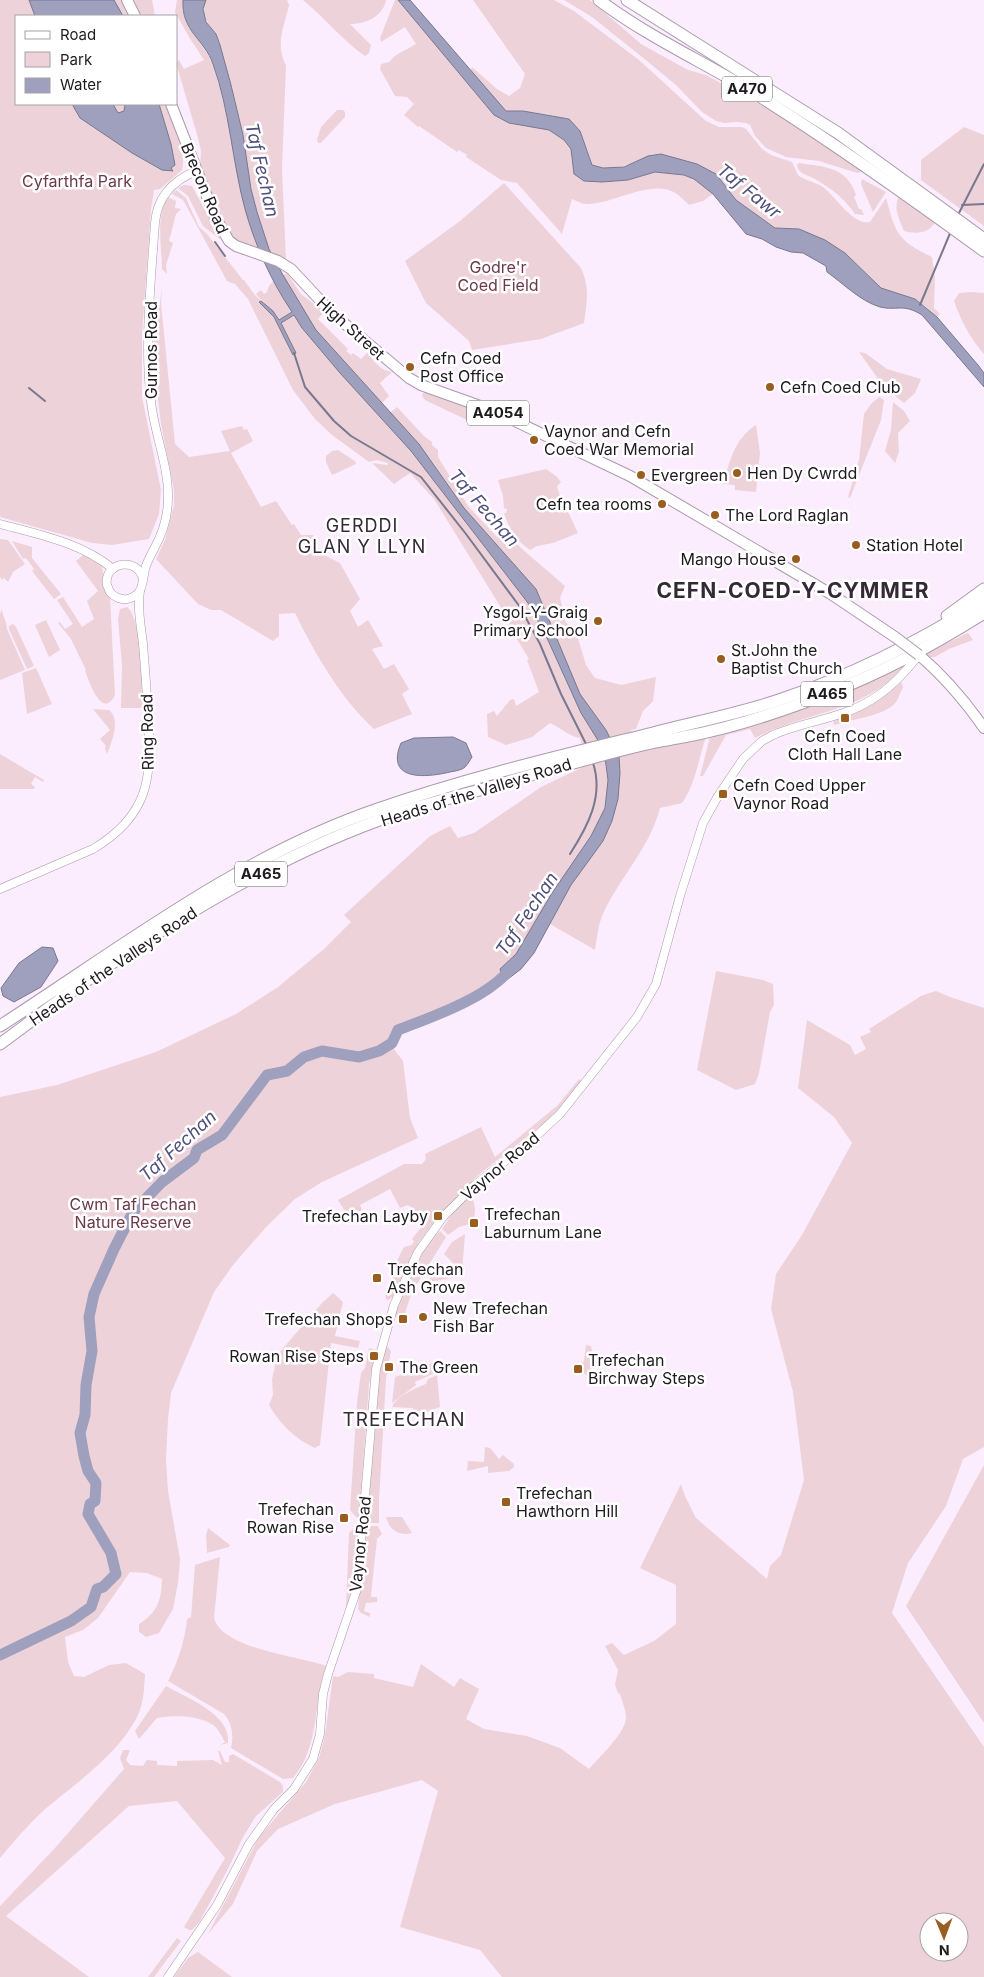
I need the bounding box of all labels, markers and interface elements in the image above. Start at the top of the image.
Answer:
legend [15,15,178,105]
text: Road [60,25,96,44]
text: Park [60,50,93,69]
text: Water [60,75,102,94]
road number: A470 [722,76,772,102]
water label: Taf Fechan [241,121,284,219]
street label: Brecon Road [177,140,233,236]
water label: Taf Fawr [713,159,786,223]
park label: Cyfarthfa Park [22,171,132,191]
park label: Godre'r Coed Field [457,257,539,295]
street label: High Street [313,292,389,364]
street label: Gurnos Road [141,301,161,399]
place label: Cefn Coed Post Office [420,348,504,386]
marker: Cefn Coed Post Office [404,361,416,373]
place label: Cefn Coed Club [780,377,901,397]
marker: Cefn Coed Club [764,381,776,393]
road number: A4054 [467,400,529,426]
place label: Vaynor and Cefn Coed War Memorial [544,421,694,459]
marker: Vaynor and Cefn Coed War Memorial [528,434,540,446]
place label: Hen Dy Cwrdd [747,463,857,483]
water label: Taf Fechan [445,465,524,551]
place label: Evergreen [651,465,728,485]
marker: Hen Dy Cwrdd [731,467,743,479]
marker: Evergreen [635,469,647,481]
place label: Cefn tea rooms [536,494,652,514]
marker: Cefn tea rooms [656,498,668,510]
place label: The Lord Raglan [725,505,849,525]
marker: The Lord Raglan [709,509,721,521]
district label: GERDDI GLAN Y LLYN [298,515,426,557]
place label: Station Hotel [866,535,963,555]
marker: Station Hotel [850,539,862,551]
place label: Mango House [680,549,786,569]
marker: Mango House [790,553,802,565]
district label: CEFN-COED-Y-CYMMER [657,578,929,603]
place label: Ysgol-Y-Graig Primary School [473,602,588,640]
marker: Ysgol-Y-Graig Primary School [592,615,604,627]
place label: St.John the Baptist Church [731,640,843,678]
marker: St.John the Baptist Church [715,653,727,665]
road number: A465 [801,682,853,706]
street label: Ring Road [136,694,158,770]
marker: Cefn Coed Cloth Hall Lane [839,712,851,724]
place label: Cefn Coed Cloth Hall Lane [788,726,902,764]
street label: Heads of the Valleys Road [378,753,574,831]
place label: Cefn Coed Upper Vaynor Road [733,775,866,813]
marker: Cefn Coed Upper Vaynor Road [717,788,729,800]
road number: A465 [235,862,287,886]
water label: Taf Fechan [491,868,562,959]
street label: Heads of the Valleys Road [25,902,201,1030]
water label: Taf Fechan [135,1106,220,1186]
street label: Vaynor Road [457,1127,543,1205]
park label: Cwm Taf Fechan Nature Reserve [69,1194,197,1232]
place label: Trefechan Laburnum Lane [484,1204,602,1242]
place label: Trefechan Layby [302,1206,428,1226]
marker: Trefechan Layby [432,1210,444,1222]
marker: Trefechan Laburnum Lane [468,1217,480,1229]
place label: Trefechan Ash Grove [387,1259,465,1297]
marker: Trefechan Ash Grove [371,1272,383,1284]
place label: New Trefechan Fish Bar [433,1298,548,1336]
place label: Trefechan Shops [265,1309,393,1329]
marker: New Trefechan Fish Bar [417,1311,429,1323]
marker: Trefechan Shops [397,1313,409,1325]
place label: Rowan Rise Steps [229,1346,364,1366]
marker: Rowan Rise Steps [368,1350,380,1362]
place label: Trefechan Birchway Steps [588,1350,705,1388]
place label: The Green [399,1357,478,1377]
marker: The Green [383,1361,395,1373]
marker: Trefechan Birchway Steps [572,1363,584,1375]
district label: TREFECHAN [343,1408,465,1431]
place label: Trefechan Hawthorn Hill [516,1483,618,1521]
street label: Vaynor Road [345,1495,375,1593]
marker: Trefechan Hawthorn Hill [500,1496,512,1508]
place label: Trefechan Rowan Rise [247,1499,334,1537]
marker: Trefechan Rowan Rise [338,1512,350,1524]
north arrow [919,1912,969,1962]
text: N [939,1942,950,1959]

